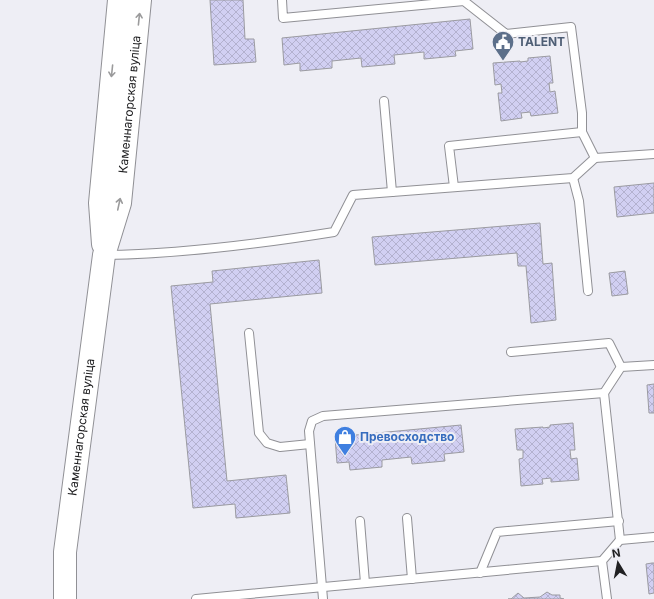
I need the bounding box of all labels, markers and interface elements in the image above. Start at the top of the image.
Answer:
one-way arrow [135,13,142,26]
public building icon: TALENT [490,29,516,62]
place label: TALENT [518,34,565,49]
street label: Каменнагорская вуліца [115,35,143,174]
one-way arrow [109,64,116,77]
one-way arrow [116,198,124,211]
street label: Каменнагорская вуліца [64,357,97,497]
shop icon: Превосходство [332,424,358,457]
place label: Превосходство [360,429,454,444]
north arrow [598,543,638,583]
text: N [611,546,622,561]

